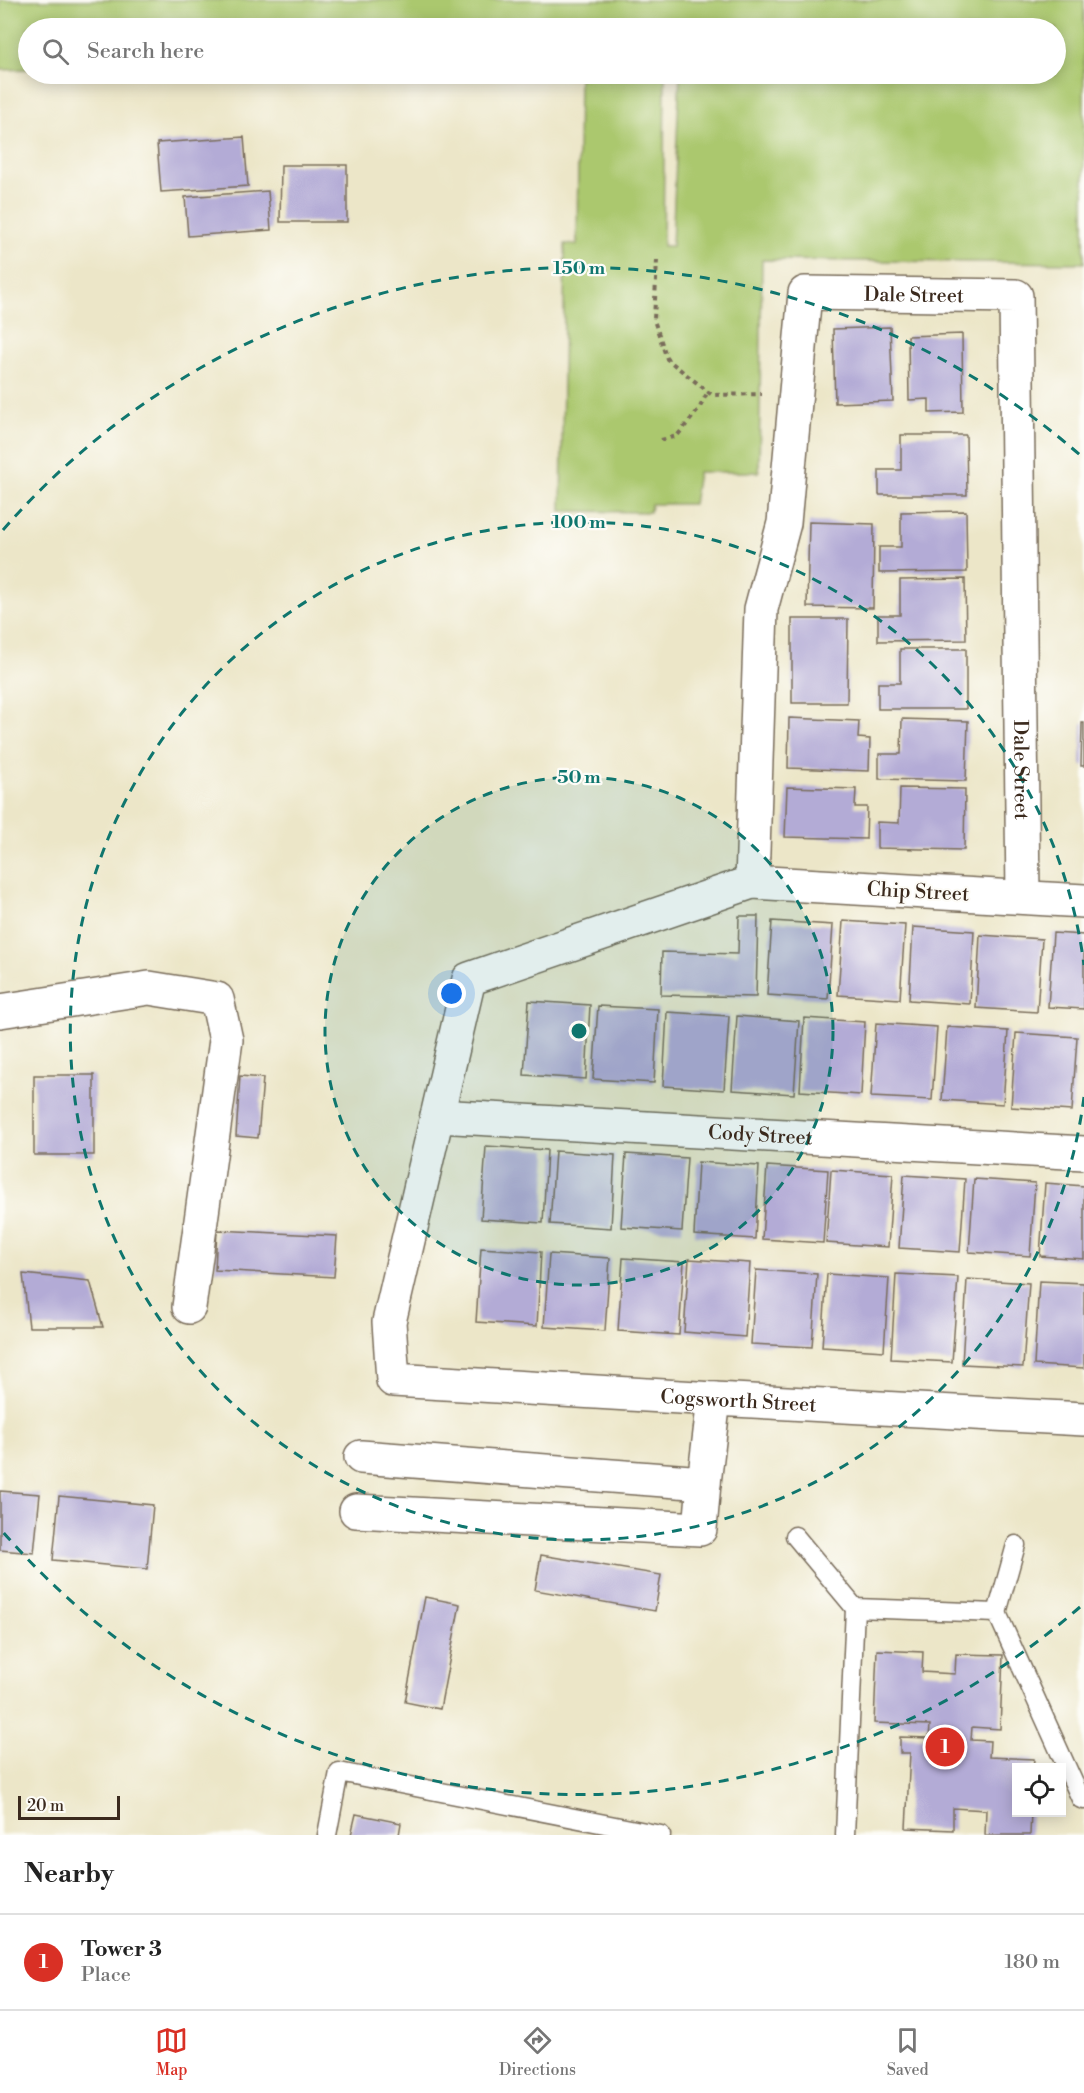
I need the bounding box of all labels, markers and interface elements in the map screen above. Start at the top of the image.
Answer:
search box [18,18,1066,84]
icon: search [39,35,72,68]
text: Search here [87,38,204,65]
text: 150 m [553,257,606,280]
street label: Dale Street [864,283,964,309]
text: 100 m [552,511,606,534]
street label: Dale Street [1007,720,1033,820]
text: 50 m [557,766,601,789]
street label: Chip Street [866,877,970,908]
your location [437,979,466,1008]
centre of rings [569,1021,589,1041]
street label: Cody Street [707,1121,813,1151]
street label: Cogsworth Street [659,1385,817,1419]
pin: 1 [926,1724,964,1770]
map controls [1012,1763,1066,1817]
button: locate [1012,1763,1066,1817]
scale bar [18,1793,120,1820]
text: 20 m [27,1796,64,1816]
text: Nearby [24,1858,114,1890]
text: Tower 3 [81,1936,162,1963]
text: 1 [39,1950,48,1975]
text: 180 m [1005,1950,1060,1975]
text: Place [81,1963,131,1988]
tab: Map [155,2024,188,2080]
tab: Directions [499,2024,576,2080]
tab: Saved [887,2024,929,2080]

